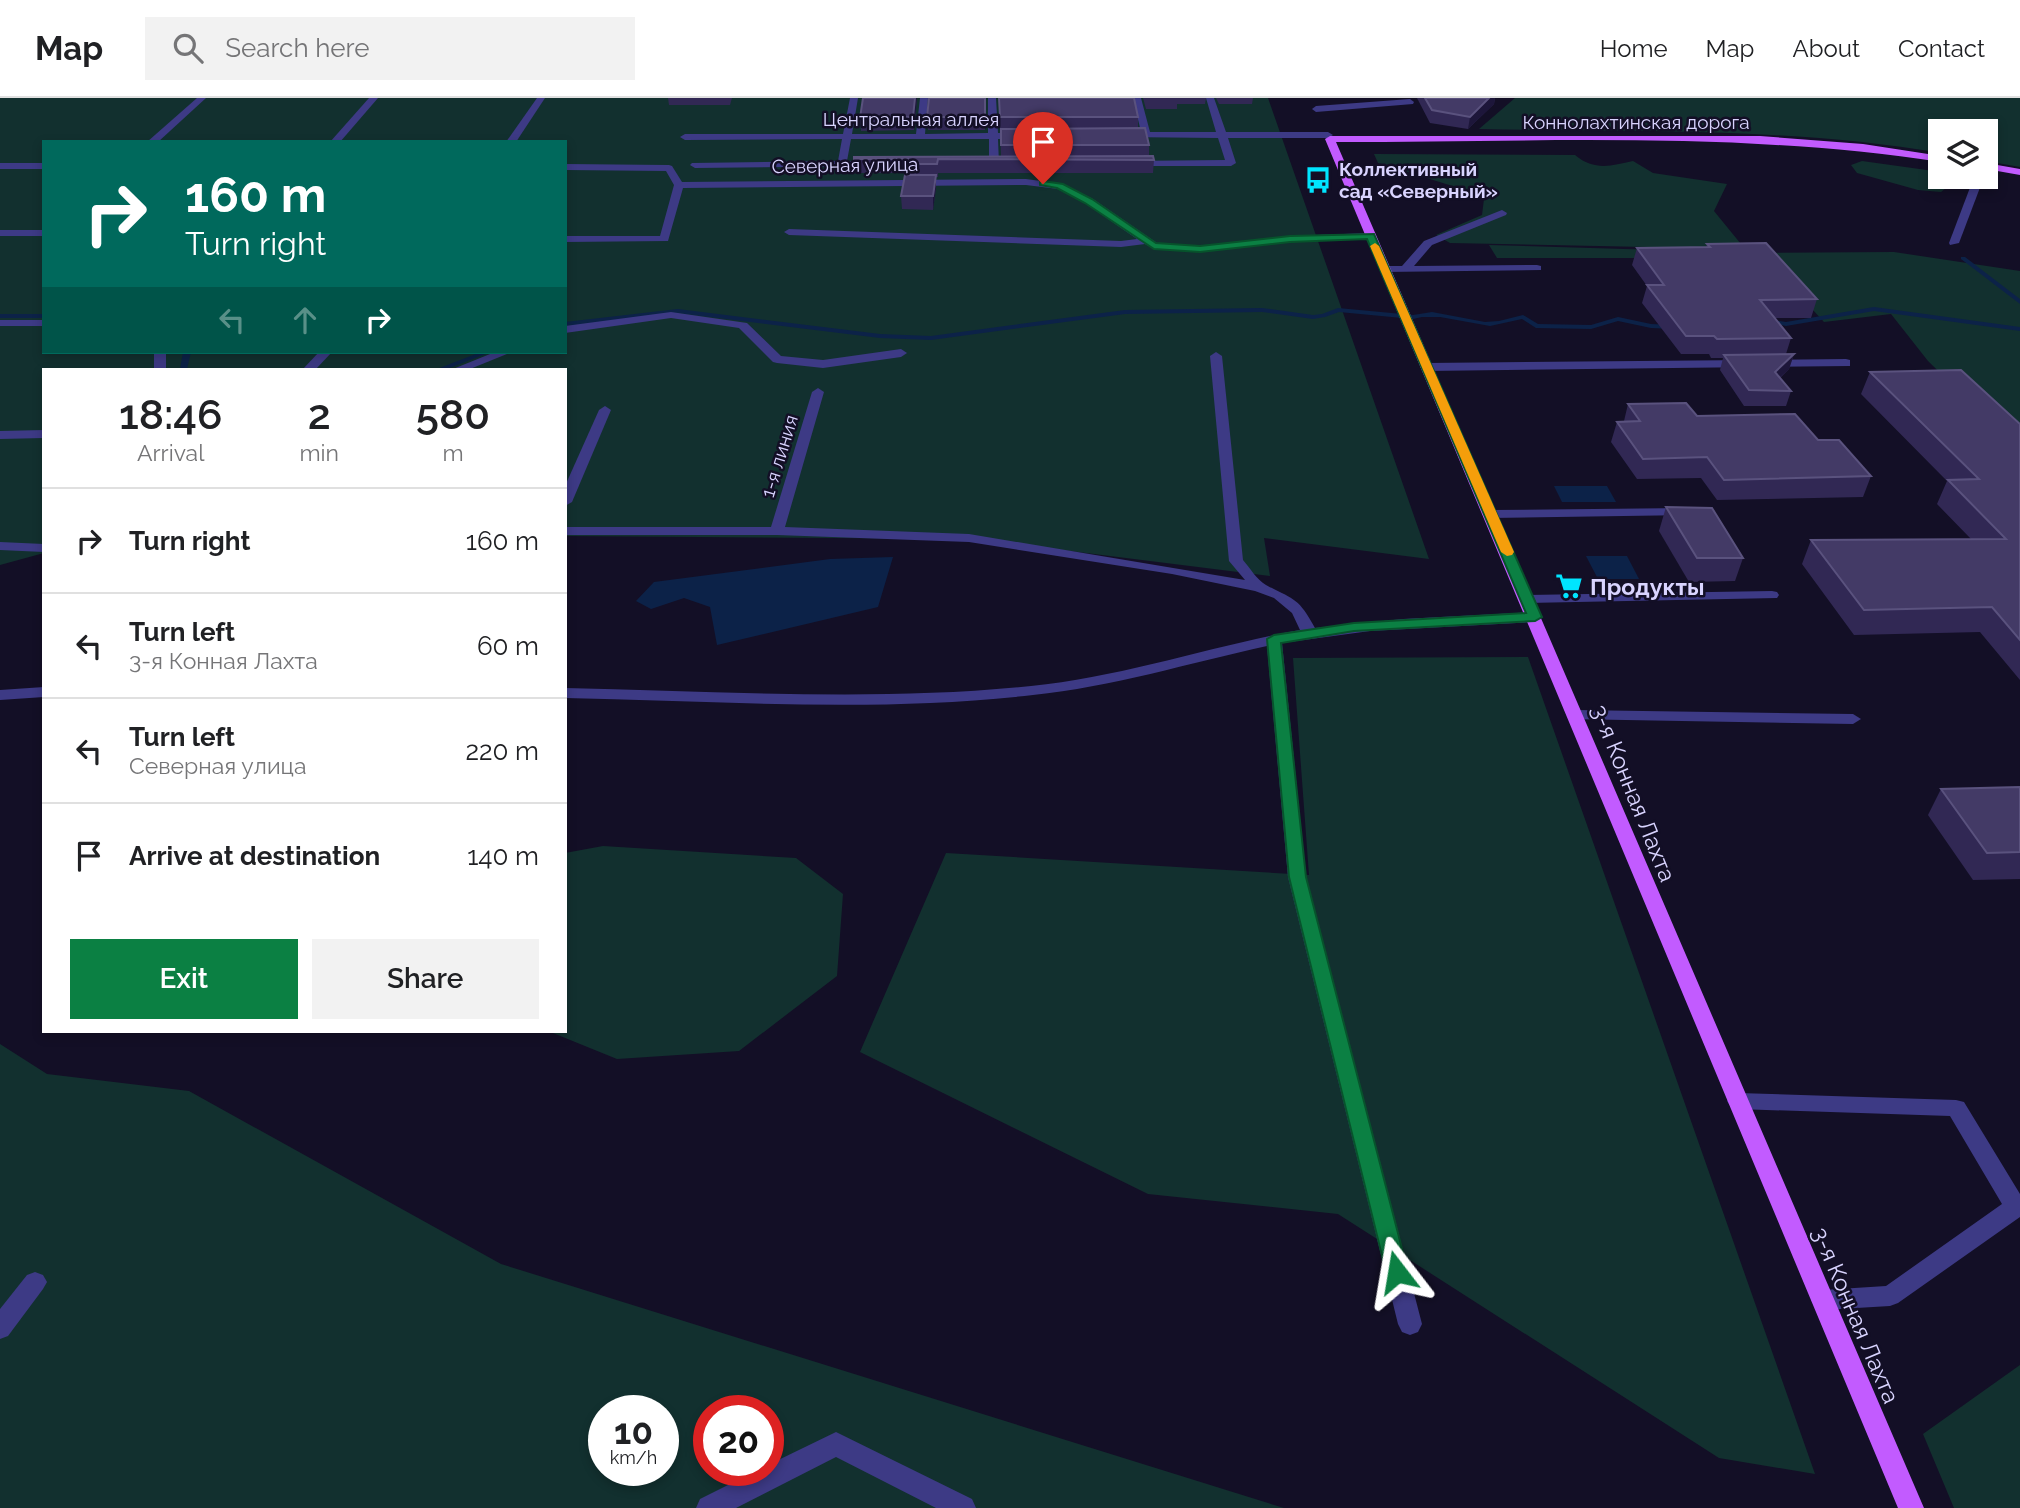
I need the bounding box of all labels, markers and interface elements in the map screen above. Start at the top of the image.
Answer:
search box [145,17,635,80]
text: Map [35,29,103,68]
icon: search [169,29,207,67]
text: Search here [225,33,370,63]
text: Home [1600,34,1668,63]
text: Map [1706,34,1754,63]
text: About [1792,34,1860,63]
text: Contact [1898,34,1985,63]
street label: Центральная аллея [823,108,999,130]
street label: Коннолахтинская дорога [1522,111,1750,133]
pin [1013,112,1073,184]
map controls [1928,119,1998,189]
button: layers [1928,119,1998,189]
icon: arrive [1024,123,1062,161]
street label: Северная улица [772,153,918,177]
place label: Коллективный сад «Северный» [1339,158,1498,202]
bus stop icon: Коллективный сад «Северный» [1303,165,1333,195]
text: 160 m [185,166,326,223]
icon: right [70,168,161,259]
text: Turn right [185,225,326,262]
icon: left [213,301,251,339]
icon: ahead [286,301,324,339]
icon: right [359,301,397,339]
text: 18:46 [119,390,222,439]
text: 2 [308,390,331,439]
text: 580 [416,390,490,439]
street label: 1-я линия [756,412,802,500]
text: Arrival [137,439,204,466]
text: min [299,439,339,466]
text: m [442,439,464,466]
icon: right [70,522,108,560]
text: Turn right [129,526,250,556]
text: 160 m [466,526,539,556]
supermarket icon: Продукты [1554,571,1584,601]
place label: Продукты [1590,573,1704,600]
text: Turn left [129,617,235,647]
icon: left [70,627,108,665]
text: 60 m [477,631,539,661]
text: 3-я Конная Лахта [129,647,318,674]
street label: 3-я Конная Лахта [1586,700,1682,886]
text: Turn left [129,722,235,752]
icon: left [70,732,108,770]
text: 220 m [465,736,539,766]
text: Северная улица [129,752,306,779]
icon: arrive [70,837,108,875]
text: Arrive at destination [129,841,380,871]
text: 140 m [467,841,539,871]
button: Exit [70,939,298,1019]
button: Share [312,939,539,1019]
street label: 3-я Конная Лахта [1807,1223,1905,1407]
position arrow [1360,1235,1434,1309]
speed limit sign: 20 [693,1395,784,1486]
text: 10 [614,1411,653,1452]
text: km/h [610,1447,657,1468]

